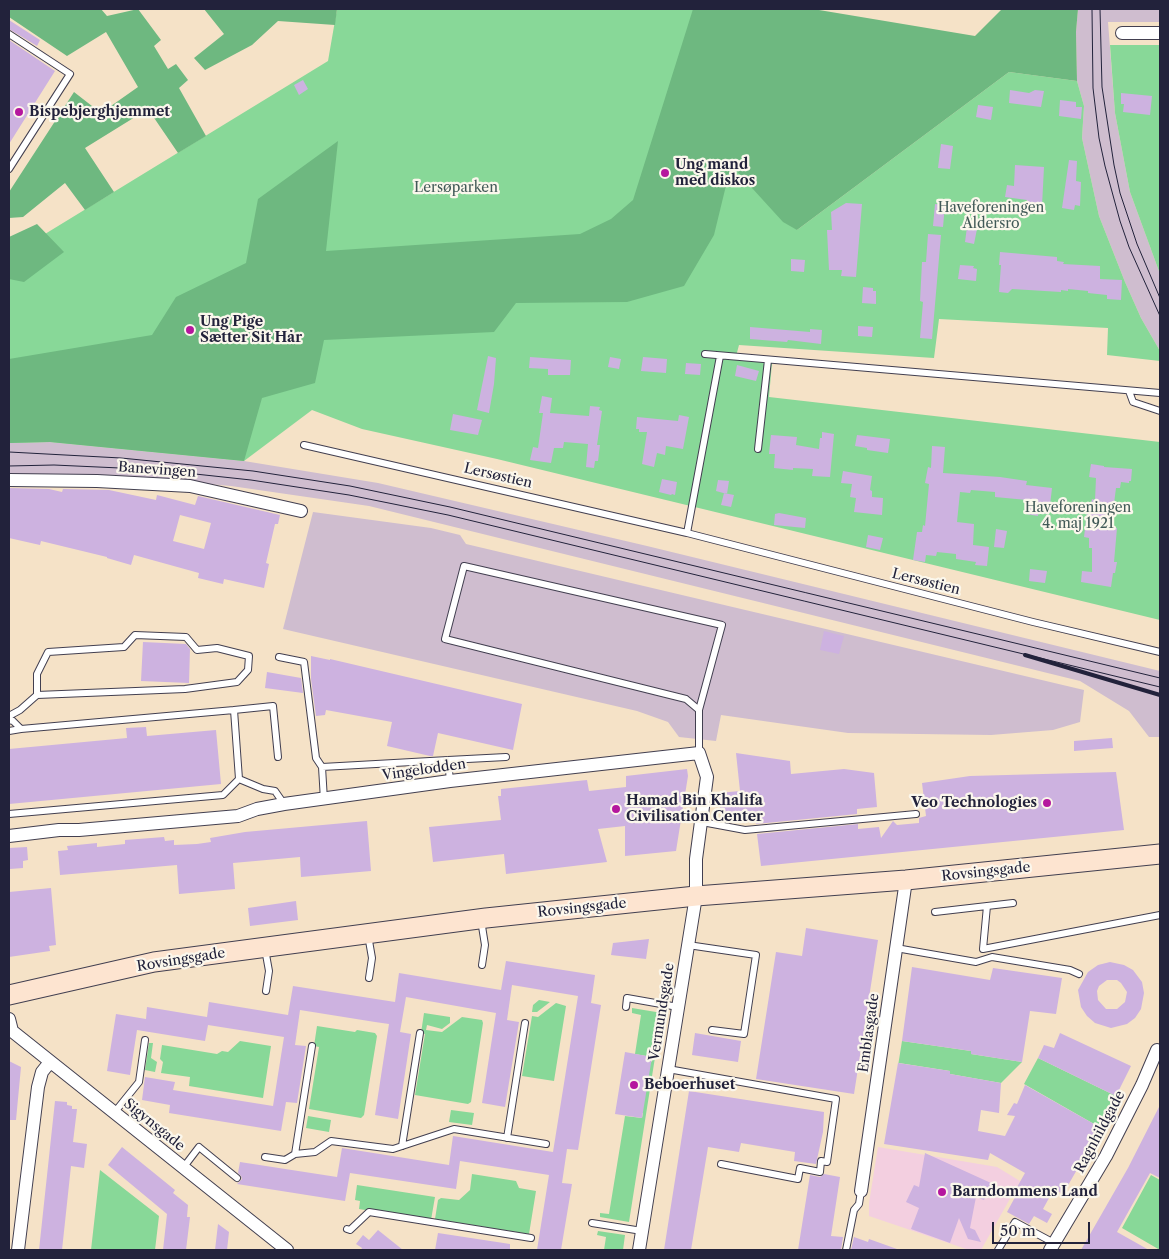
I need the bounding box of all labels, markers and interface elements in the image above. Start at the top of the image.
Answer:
place label: Bispebjerghjemmet [29,104,170,120]
marker: Bispebjerghjemmet [13,106,25,118]
place label: Ung mand med diskos [675,157,755,190]
marker: Ung mand med diskos [659,167,671,179]
park label: Lersøparken [414,180,498,196]
park label: Haveforeningen Aldersro [938,200,1044,232]
place label: Ung Pige Sætter Sit Hår [200,314,302,347]
marker: Ung Pige Sætter Sit Hår [184,324,196,336]
street label: Banevingen [117,459,197,481]
street label: Lersøstien [462,460,534,492]
park label: Haveforeningen 4. maj 1921 [1025,500,1131,532]
street label: Lersøstien [890,565,962,599]
street label: Vingelodden [381,756,467,784]
place label: Hamad Bin Khalifa Civilisation Center [626,793,763,826]
place label: Veo Technologies [911,795,1037,811]
marker: Veo Technologies [1041,797,1053,809]
marker: Hamad Bin Khalifa Civilisation Center [610,803,622,815]
street label: Rovsingsgade [941,859,1031,885]
street label: Rovsingsgade [537,895,627,921]
street label: Rovsingsgade [136,945,226,975]
street label: Vermundsgade [646,962,678,1062]
street label: Emblasgade [855,992,883,1074]
place label: Beboerhuset [644,1077,735,1093]
marker: Beboerhuset [628,1079,640,1091]
street label: Ragnhildgade [1071,1088,1129,1176]
street label: Sigynsgade [120,1095,188,1155]
place label: Barndommens Land [952,1184,1098,1200]
marker: Barndommens Land [936,1186,948,1198]
scale bar [994,1212,1092,1244]
text: 50 m [1000,1221,1036,1240]

